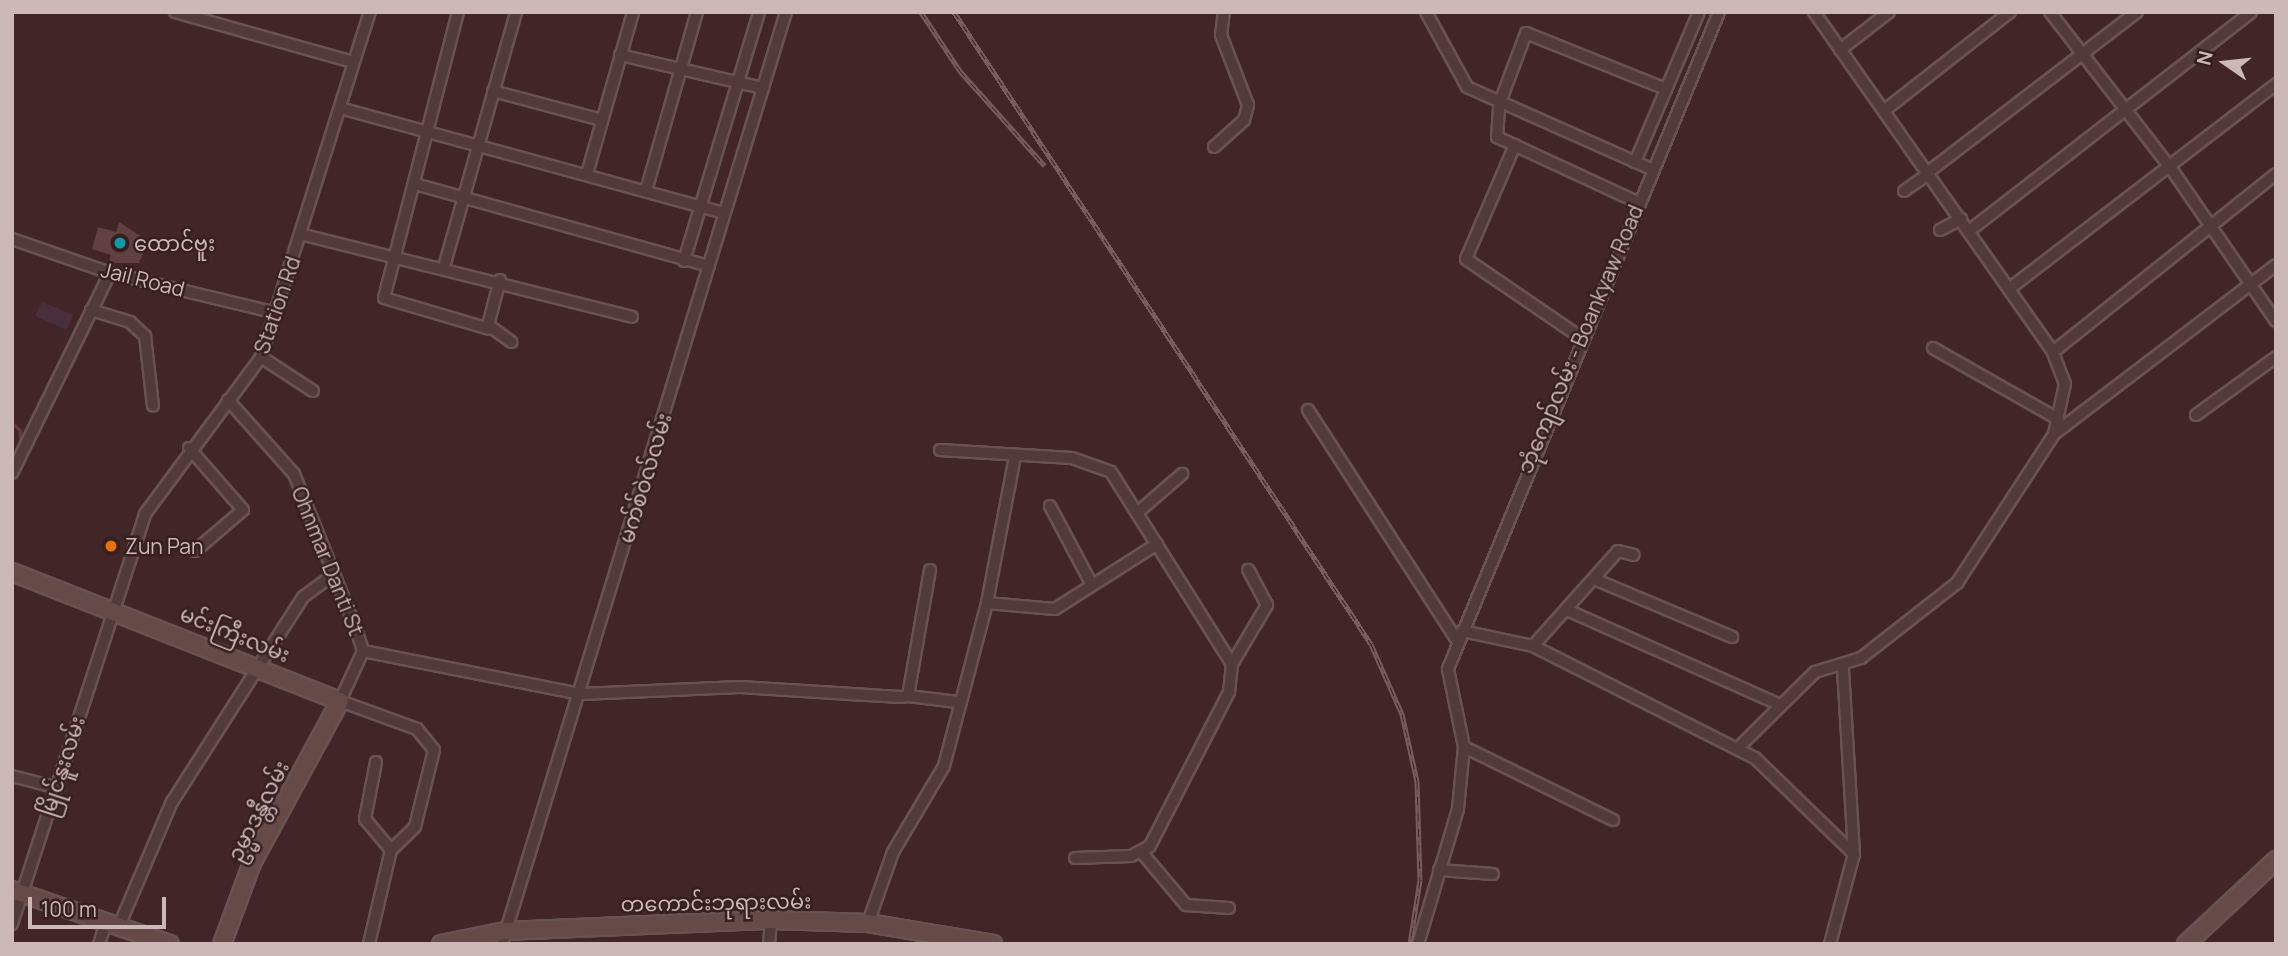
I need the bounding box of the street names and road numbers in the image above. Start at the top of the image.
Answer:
street label: ဘုံကျော်လမ်း - Boankyaw Road [1512,201,1648,477]
street label: Station Rd [249,253,305,357]
street label: Jail Road [99,256,187,302]
street label: မက်စ်ဝဲလ်လမ်း [613,410,677,546]
street label: Ohnmar Danti St [287,483,369,639]
street label: မင်းကြီးလမ်း [177,601,293,667]
street label: မြိုင်နူးလမ်း [34,713,90,819]
street label: ဥမ္မာဒန္တီလမ်း [222,757,294,865]
street label: တကောင်းဘုရားလမ်း [620,888,812,916]

